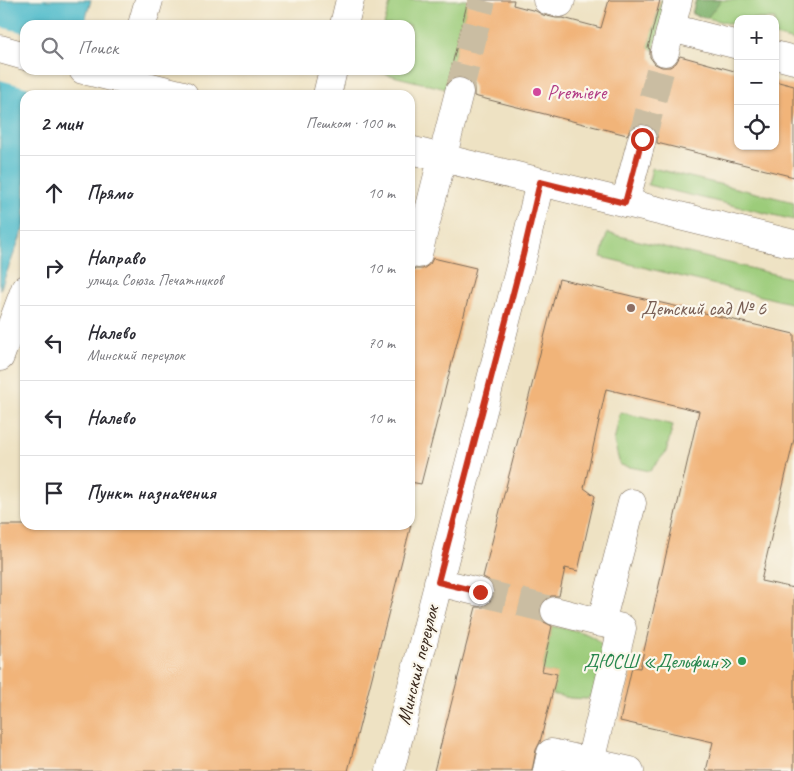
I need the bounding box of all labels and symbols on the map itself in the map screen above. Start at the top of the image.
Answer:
place label: Premiere [547,80,608,105]
marker: Premiere [531,86,543,98]
route start [631,128,654,151]
place label: Детский сад № 6 [641,296,767,321]
marker: Детский сад № 6 [625,302,637,314]
route end [469,581,492,604]
street label: Минский переулок [391,601,445,727]
place label: ДЮСШ «Дельфин» [584,649,732,674]
marker: ДЮСШ «Дельфин» [736,655,748,667]

